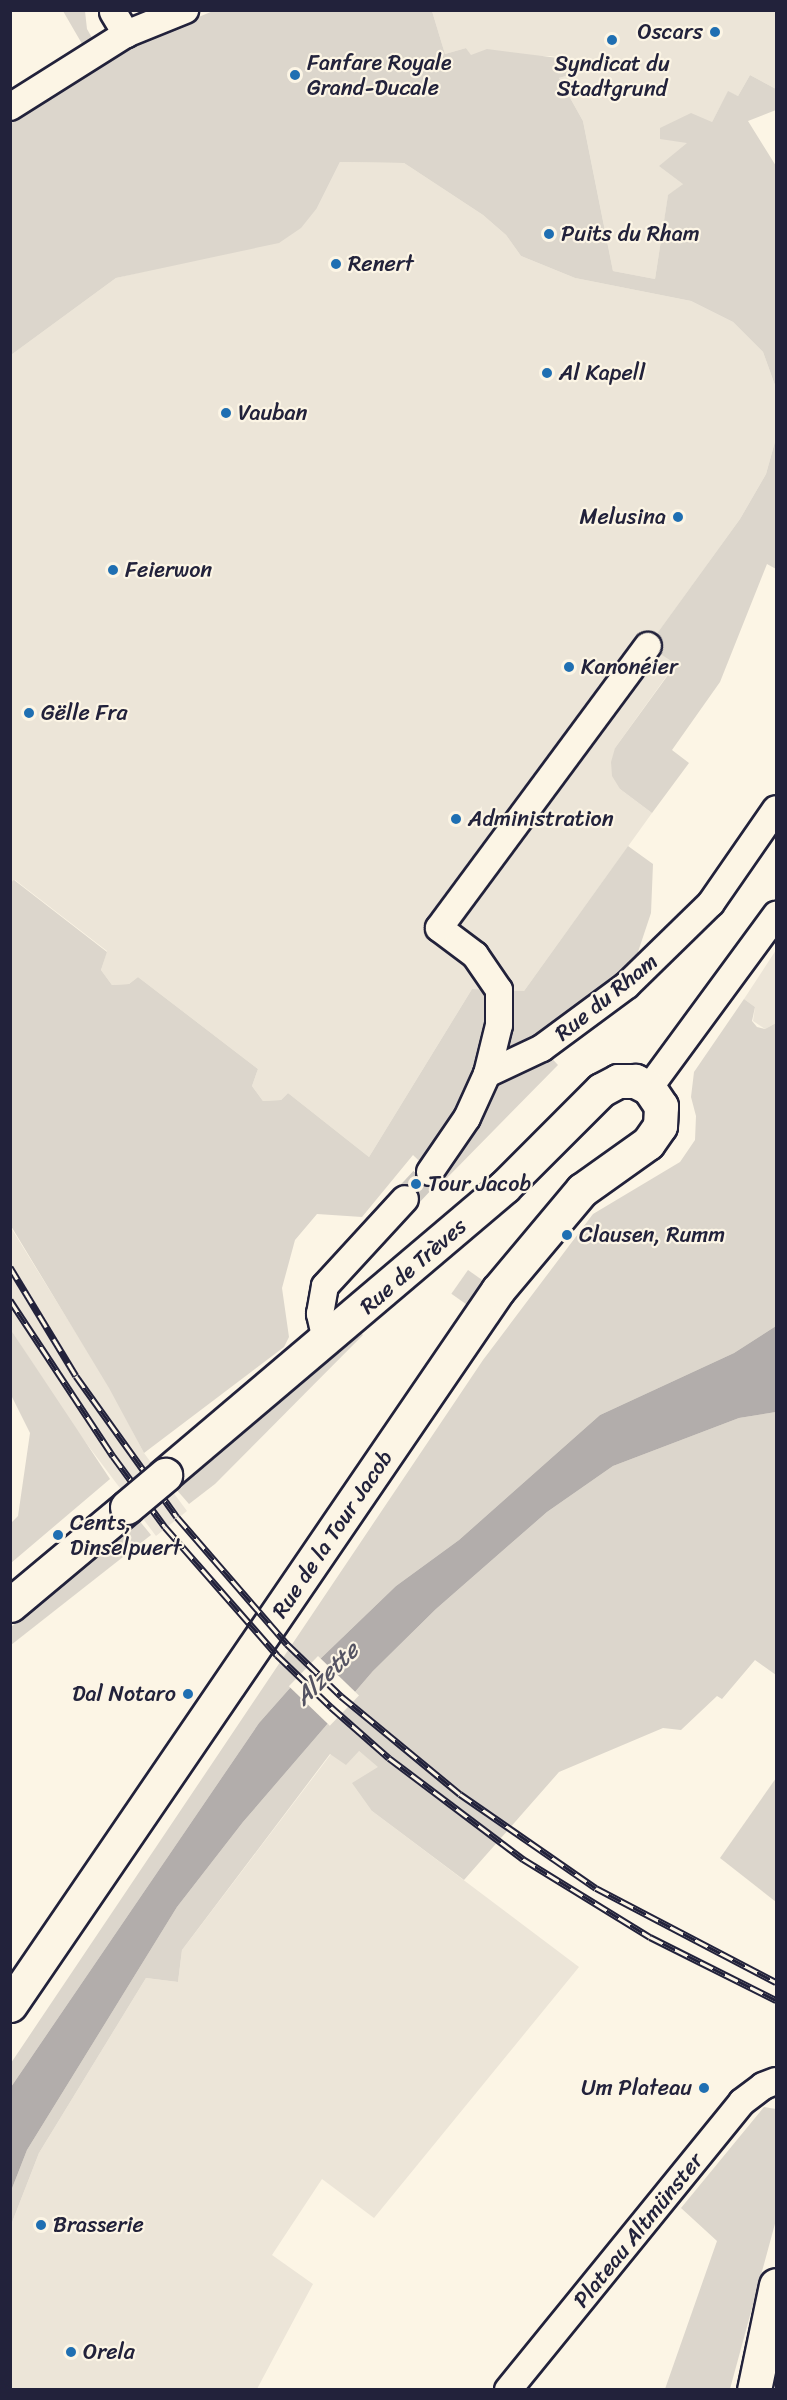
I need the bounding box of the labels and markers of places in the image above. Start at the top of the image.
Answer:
place label: Oscars [637,19,703,45]
marker: Oscars [708,25,722,39]
marker: Syndicat du Stadtgrund [605,33,619,47]
place label: Fanfare Royale Grand-Ducale [307,49,452,100]
place label: Syndicat du Stadtgrund [554,50,670,101]
marker: Fanfare Royale Grand-Ducale [288,68,302,82]
place label: Puits du Rham [561,221,700,247]
marker: Puits du Rham [542,227,556,241]
place label: Renert [348,251,414,277]
marker: Renert [329,257,343,271]
place label: Al Kapell [559,360,645,386]
marker: Al Kapell [540,366,554,380]
place label: Vauban [238,400,307,426]
marker: Vauban [219,406,233,420]
place label: Melusina [579,504,666,530]
marker: Melusina [671,510,685,524]
place label: Feierwon [125,557,212,583]
marker: Feierwon [106,563,120,577]
place label: Kanonéier [581,654,678,680]
marker: Kanonéier [562,660,576,674]
place label: Gëlle Fra [41,700,128,726]
marker: Gëlle Fra [22,706,36,720]
place label: Administration [468,806,614,832]
marker: Administration [449,812,463,826]
place label: Tour Jacob [428,1171,531,1197]
marker: Tour Jacob [409,1177,423,1191]
place label: Clausen, Rumm [579,1222,725,1248]
marker: Clausen, Rumm [560,1228,574,1242]
place label: Cents, Dinselpuert [70,1509,181,1560]
marker: Cents, Dinselpuert [51,1528,65,1542]
place label: Dal Notaro [73,1681,176,1707]
marker: Dal Notaro [181,1687,195,1701]
place label: Um Plateau [580,2075,692,2101]
marker: Um Plateau [697,2081,711,2095]
place label: Brasserie [53,2212,144,2238]
marker: Brasserie [34,2218,48,2232]
place label: Orela [83,2339,135,2365]
marker: Orela [64,2345,78,2359]

